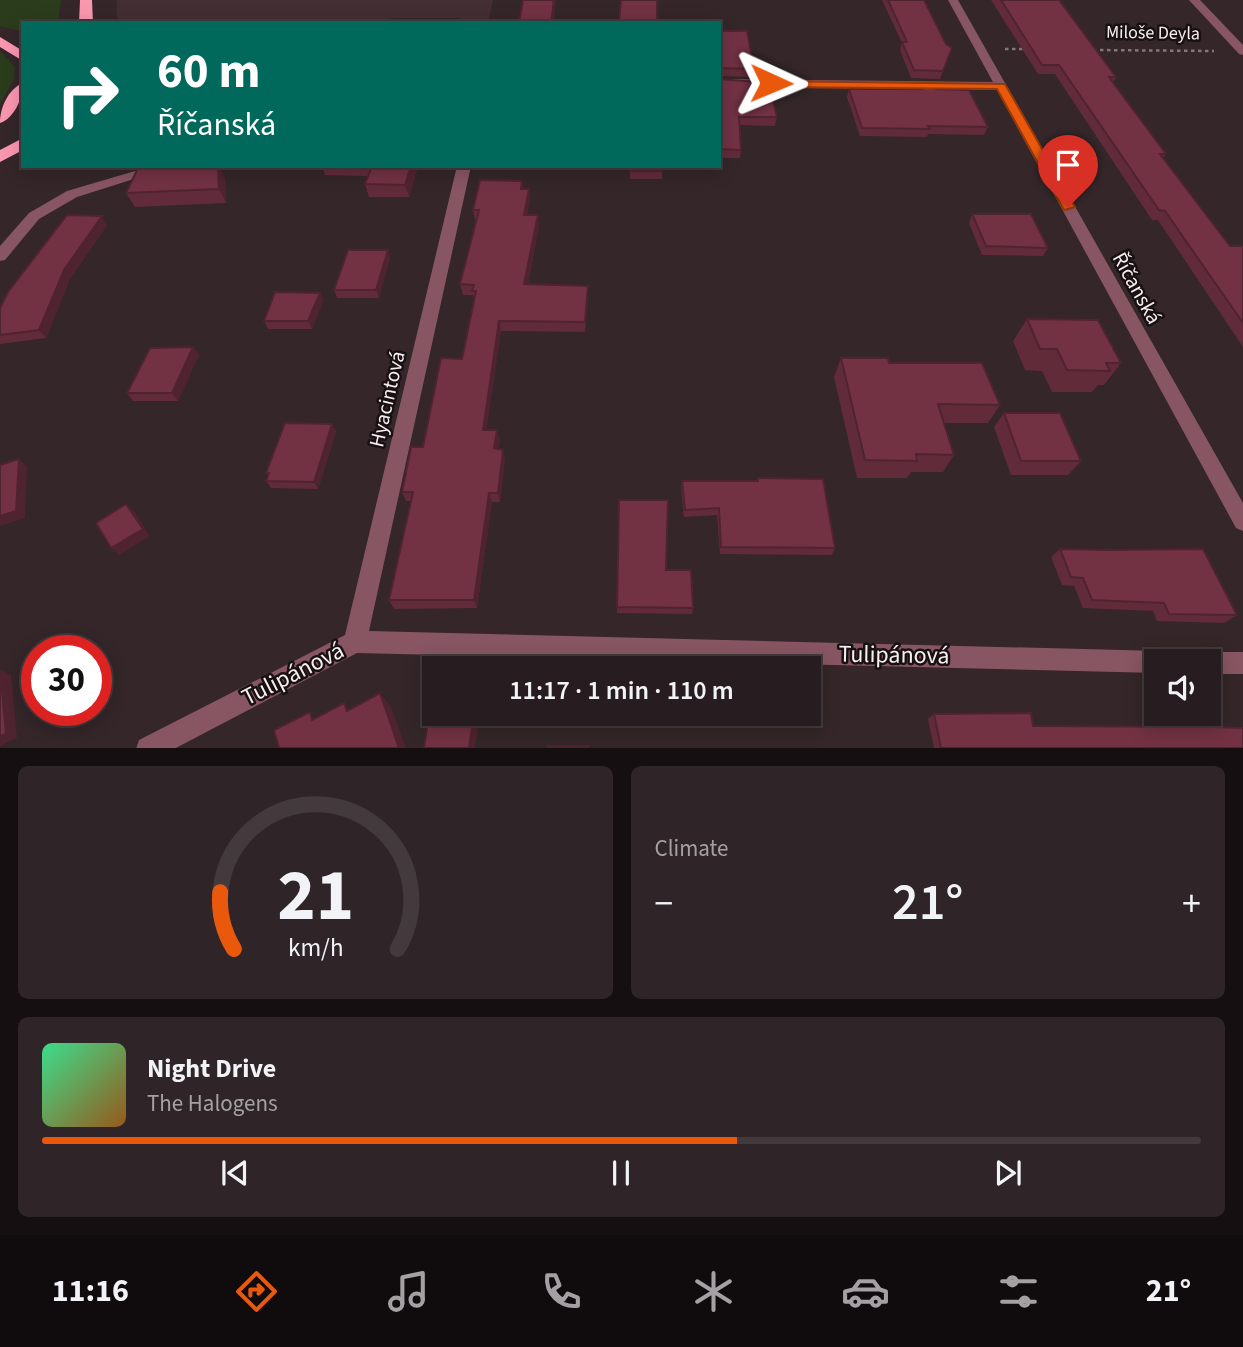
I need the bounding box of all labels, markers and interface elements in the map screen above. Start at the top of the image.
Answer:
street label: Miloše Deyla [1106,20,1200,46]
text: 60 m [157,37,261,107]
position arrow [734,46,808,120]
icon: right [42,49,133,140]
text: Říčanská [157,102,276,148]
pin [1038,135,1098,207]
icon: arrive [1049,146,1087,184]
street label: Říčanská [1105,247,1169,329]
street label: Hyacintová [361,348,413,450]
street label: Tulipánová [236,633,350,715]
speed limit sign: 30 [21,635,112,726]
street label: Tulipánová [838,637,950,673]
map controls [1144,649,1221,726]
button: sound [1144,649,1221,726]
text: 11:17 · 1 min · 110 m [509,672,734,709]
text: Climate [655,832,728,865]
text: 21 [277,844,354,948]
text: 21° [892,866,963,940]
text: − [655,877,673,931]
text: + [1182,877,1201,931]
text: km/h [288,929,343,965]
text: Night Drive [147,1050,276,1087]
text: The Halogens [147,1087,278,1120]
icon: previous [216,1154,254,1192]
icon: pause [602,1154,640,1192]
icon: next [989,1154,1027,1192]
icon: directions [232,1267,281,1316]
icon: music [384,1267,433,1316]
icon: phone [537,1267,586,1316]
icon: climate [689,1267,738,1316]
icon: car [841,1267,890,1316]
icon: filters [994,1267,1043,1316]
text: 11:16 [52,1268,129,1314]
text: 21° [1146,1268,1191,1314]

